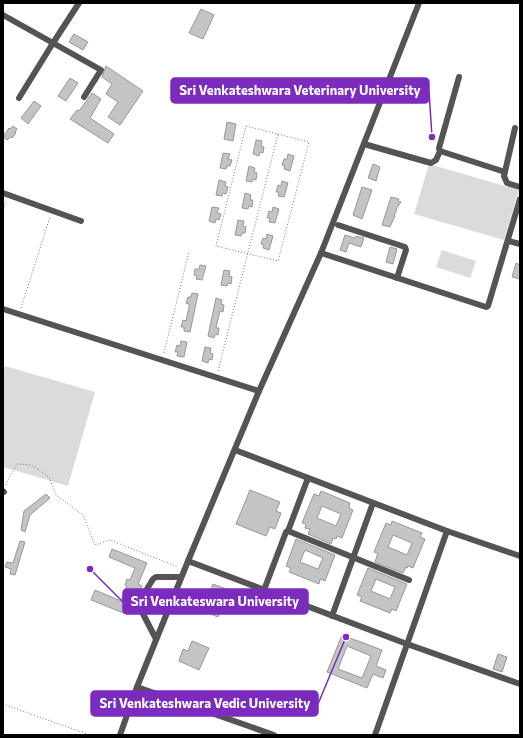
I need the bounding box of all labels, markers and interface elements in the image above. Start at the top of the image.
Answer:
callout: Sri Venkateshwara Veterinary University [171,78,429,103]
text: Sri Venkateshwara Veterinary University [179,82,421,98]
callout: Sri Venkateswara University [123,589,308,614]
text: Sri Venkateswara University [131,593,299,609]
callout: Sri Venkateshwara Vedic University [91,691,318,716]
text: Sri Venkateshwara Vedic University [100,695,310,711]

